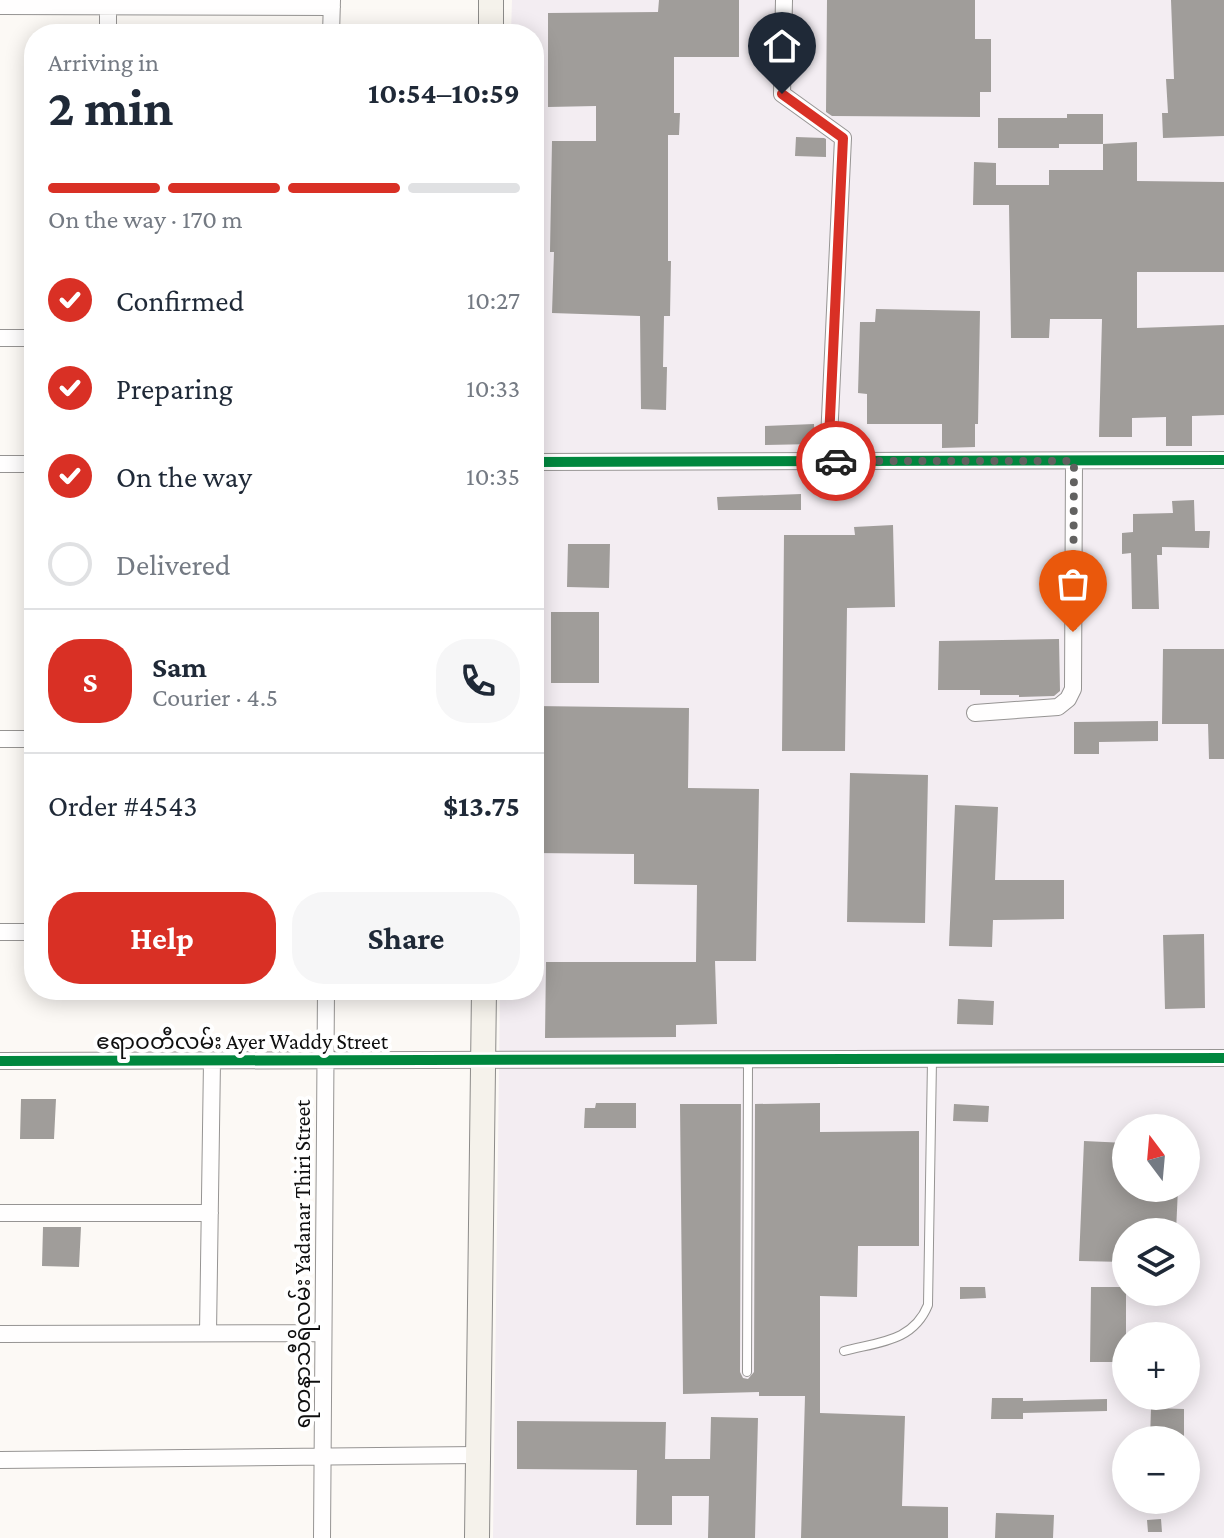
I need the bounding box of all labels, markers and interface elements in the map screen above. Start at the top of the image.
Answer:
pin [748,12,816,94]
icon: home [760,24,804,68]
text: Arriving in [48,48,159,77]
text: 10:54–10:59 [368,76,520,109]
text: 2 min [48,78,173,136]
text: On the way · 170 m [48,205,243,234]
icon: check [48,278,92,322]
text: Confirmed [116,284,244,317]
text: 10:27 [467,286,520,315]
icon: check [48,366,92,410]
text: Preparing [116,372,233,405]
text: 10:33 [466,374,520,403]
courier [796,421,876,501]
icon: car [814,439,858,483]
icon: check [48,454,92,498]
text: On the way [116,460,252,493]
text: 10:35 [466,462,520,491]
text: Delivered [116,548,231,581]
pin [1039,550,1107,632]
icon: bag [1051,562,1095,606]
button: phone [436,639,520,723]
text: Sam [152,650,207,683]
text: S [83,665,98,698]
text: Courier · 4.5 [152,683,278,712]
text: Order #4543 [48,789,197,822]
text: $13.75 [443,789,520,822]
button: Help [48,892,276,984]
button: Share [292,892,520,984]
street label: ဧရာဝတီလမ်း Ayer Waddy Street [96,1026,389,1059]
street label: ရတနာသီရိလမ်း Yadanar Thiri Street [287,1099,320,1428]
north arrow [1112,1114,1200,1202]
map controls [1112,1114,1200,1514]
button: layers [1112,1218,1200,1306]
button: + [1112,1322,1200,1410]
button: − [1112,1426,1200,1514]

